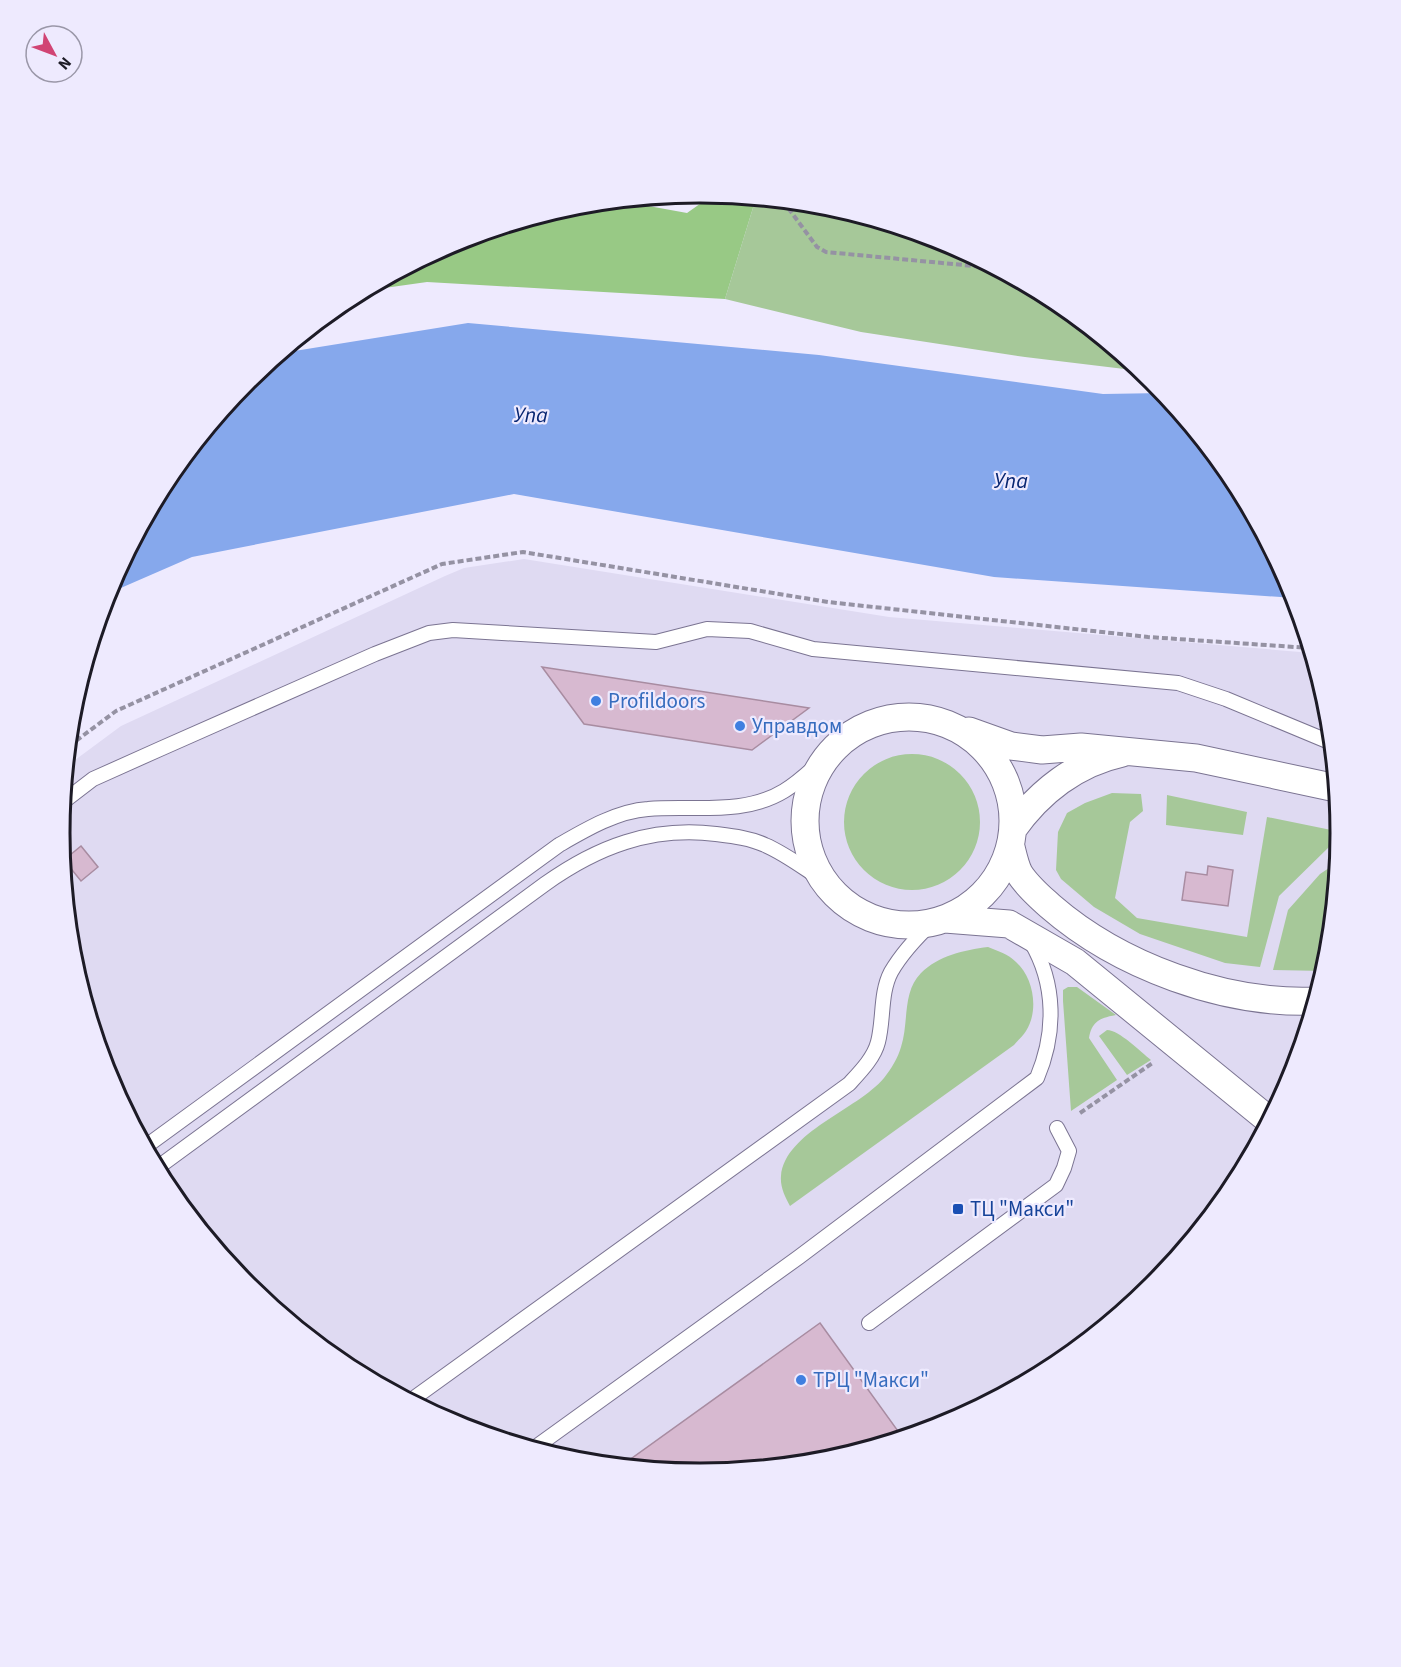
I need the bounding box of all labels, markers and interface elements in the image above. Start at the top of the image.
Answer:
north arrow [24,24,84,84]
text: N [53,52,76,74]
water label: Упа [514,399,548,431]
water label: Упа [994,465,1028,497]
place label: Profildoors [608,686,706,716]
marker: Profildoors [589,694,603,708]
place label: Управдом [752,711,842,741]
marker: Управдом [733,719,747,733]
place label: ТЦ "Макси" [970,1194,1074,1224]
marker: ТЦ "Макси" [951,1202,965,1216]
place label: ТРЦ "Макси" [813,1365,929,1395]
marker: ТРЦ "Макси" [794,1373,808,1387]

